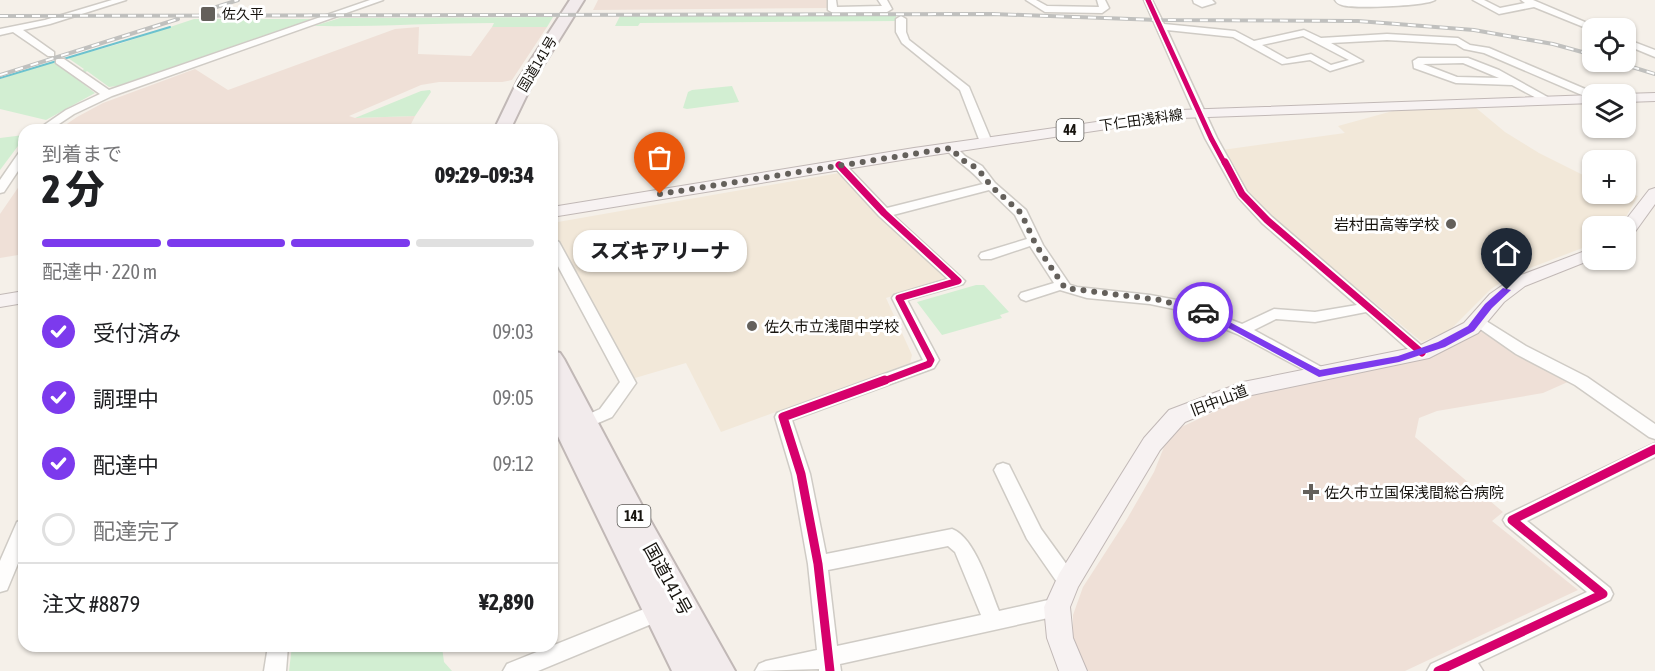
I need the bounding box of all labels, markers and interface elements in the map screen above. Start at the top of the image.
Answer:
marker: 佐久平 [199,5,217,23]
place label: 佐久平 [222,6,264,22]
map controls [1582,18,1636,270]
button: locate [1582,18,1636,72]
street label: 国道141号 [514,33,560,95]
button: layers [1582,84,1636,138]
street label: 下仁田浅科線 [1098,106,1184,134]
road number: 44 [1056,119,1084,141]
pin [634,132,685,194]
icon: bag [643,141,676,174]
text: 到着まで [42,142,122,165]
button: + [1582,150,1636,204]
text: 09:29–09:34 [435,162,534,188]
text: 2 分 [42,167,105,211]
place label: 岩村田高等学校 [1334,216,1439,233]
button: − [1582,216,1636,270]
marker: 岩村田高等学校 [1444,217,1458,231]
pin [1481,228,1532,290]
callout: スズキアリーナ [573,230,747,272]
icon: home [1490,237,1523,270]
text: スズキアリーナ [590,239,730,262]
text: 配達中 · 220 m [42,260,157,283]
courier [1173,282,1233,342]
icon: car [1187,296,1220,329]
icon: check [42,315,75,348]
place label: 佐久市立浅間中学校 [764,318,899,335]
marker: 佐久市立浅間中学校 [745,319,759,333]
text: 受付済み [93,320,181,346]
text: 09:03 [492,320,534,343]
icon: check [42,381,75,414]
street label: 旧中山道 [1188,381,1250,419]
text: 調理中 [93,386,159,412]
text: 09:05 [492,386,534,409]
icon: check [42,447,75,480]
text: 配達中 [93,452,159,478]
text: 09:12 [493,452,534,475]
marker: 佐久市立国保浅間総合病院 [1302,483,1320,501]
place label: 佐久市立国保浅間総合病院 [1324,484,1504,501]
road number: 141 [618,505,650,527]
text: 配達完了 [93,518,181,544]
street label: 国道141号 [640,539,696,619]
text: ¥2,890 [479,589,534,615]
text: 注文 #8879 [42,591,140,617]

